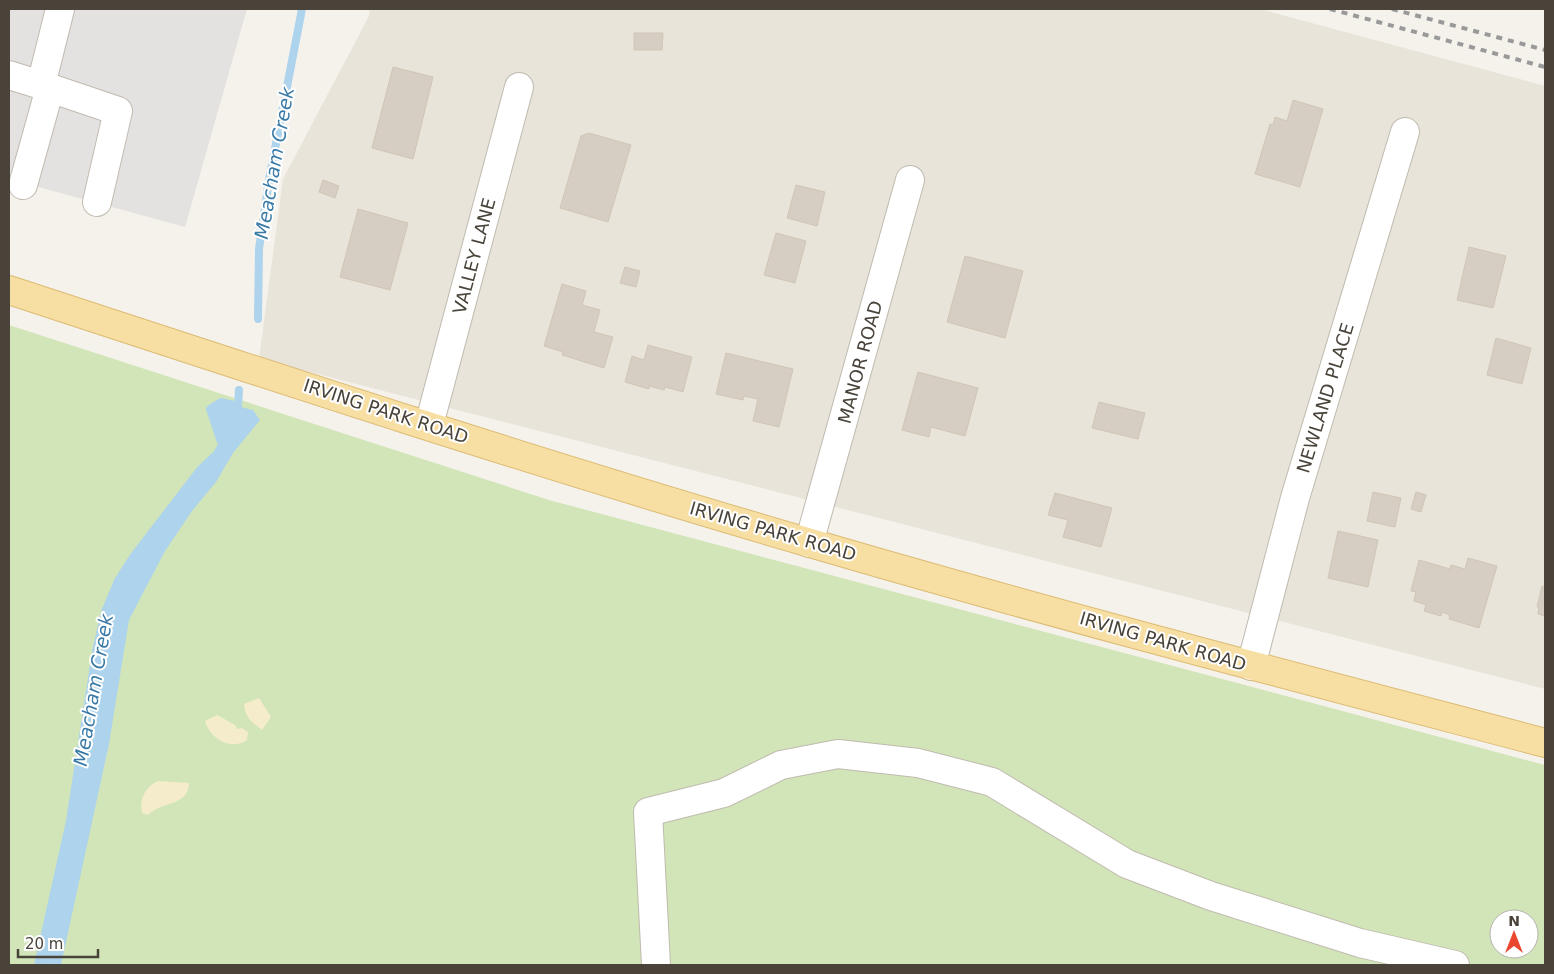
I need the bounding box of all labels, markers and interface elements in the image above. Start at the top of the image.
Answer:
water label: Meacham Creek [250,84,298,241]
street label: VALLEY LANE [448,196,500,316]
street label: MANOR ROAD [834,298,886,426]
street label: NEWLAND PLACE [1292,320,1358,476]
street label: IRVING PARK ROAD [301,374,471,448]
street label: IRVING PARK ROAD [687,497,859,565]
street label: IRVING PARK ROAD [1077,607,1249,675]
water label: Meacham Creek [69,611,117,768]
north arrow [1489,909,1539,959]
text: N [1508,913,1520,929]
scale bar [18,926,98,958]
text: 20 m [25,935,63,953]

